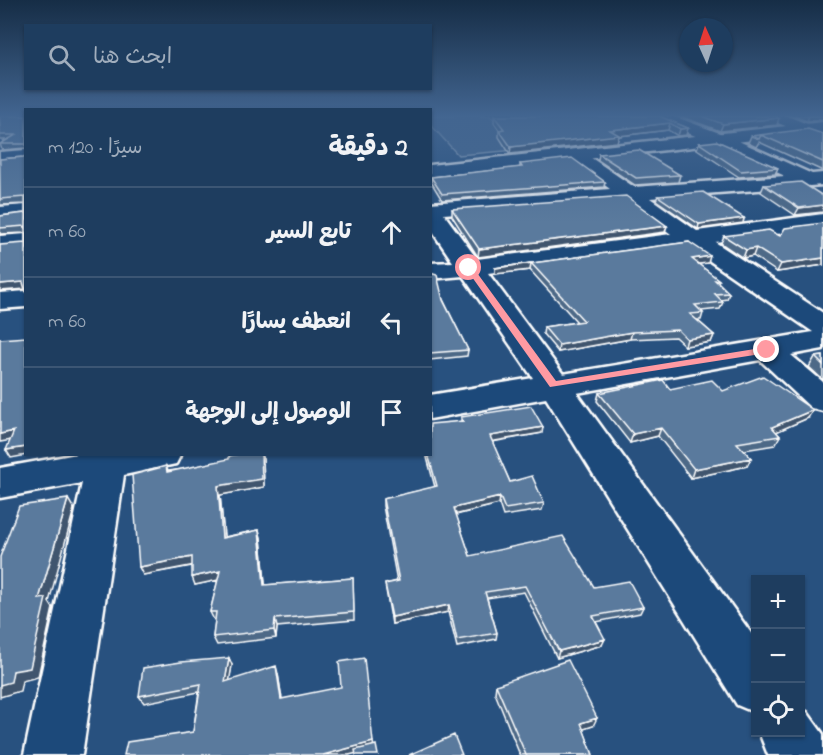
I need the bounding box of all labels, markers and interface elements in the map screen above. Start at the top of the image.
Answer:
north arrow [679,18,733,72]
search box [24,24,432,90]
icon: search [45,41,78,74]
text: ابحث هنا [93,42,172,74]
text: 2 دقيقة [329,130,408,168]
text: سيرًا · 120 m [48,134,143,163]
icon: ahead [375,216,408,249]
text: تابع السير [267,217,351,249]
text: 60 m [48,218,86,247]
route start [455,254,481,280]
icon: left [375,306,408,339]
text: انعطف يسارًا [242,307,351,339]
text: 60 m [48,308,86,337]
route end [753,336,779,362]
icon: arrive [375,396,408,429]
text: الوصول إلى الوجهة [185,397,351,429]
map controls [751,575,805,737]
button: + [751,575,805,629]
button: − [751,629,805,683]
button: locate [751,683,805,737]

